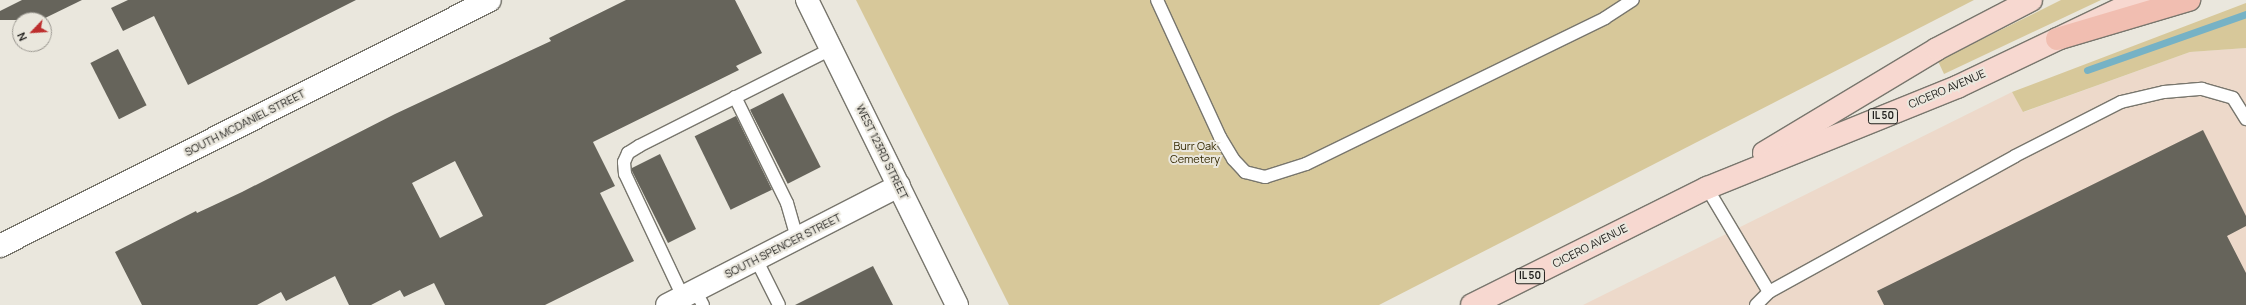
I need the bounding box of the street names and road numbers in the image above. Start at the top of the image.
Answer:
street label: CICERO AVENUE [1907,67,1987,111]
street label: SOUTH MCDANIEL STREET [182,87,308,159]
street label: WEST 123RD STREET [853,102,911,202]
road number: IL 50 [1867,108,1899,124]
street label: SOUTH SPENCER STREET [723,211,843,281]
street label: CICERO AVENUE [1550,221,1630,271]
road number: IL 50 [1514,268,1546,284]

